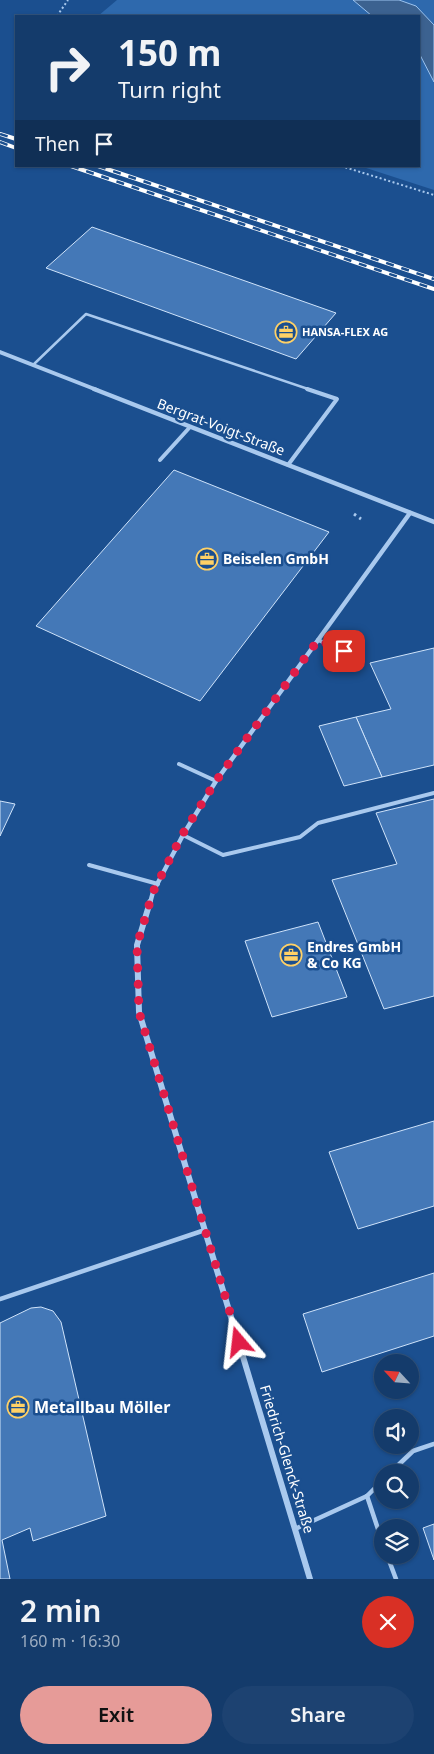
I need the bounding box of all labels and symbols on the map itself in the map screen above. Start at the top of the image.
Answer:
office icon: HANSA-FLEX AG [274,320,298,344]
place label: HANSA-FLEX AG [302,324,388,339]
street label: Bergrat-Voigt-Straße [155,393,288,460]
office icon: Beiselen GmbH [195,547,219,571]
place label: Beiselen GmbH [223,549,329,568]
pin [323,630,365,672]
place label: Endres GmbH & Co KG [307,937,401,972]
office icon: Endres GmbH & Co KG [279,943,303,967]
position arrow [212,1315,264,1367]
north arrow [374,1354,419,1399]
street label: Friedrich-Glenck-Straße [256,1382,319,1536]
office icon: Metallbau Möller [6,1395,30,1419]
place label: Metallbau Möller [34,1396,170,1418]

